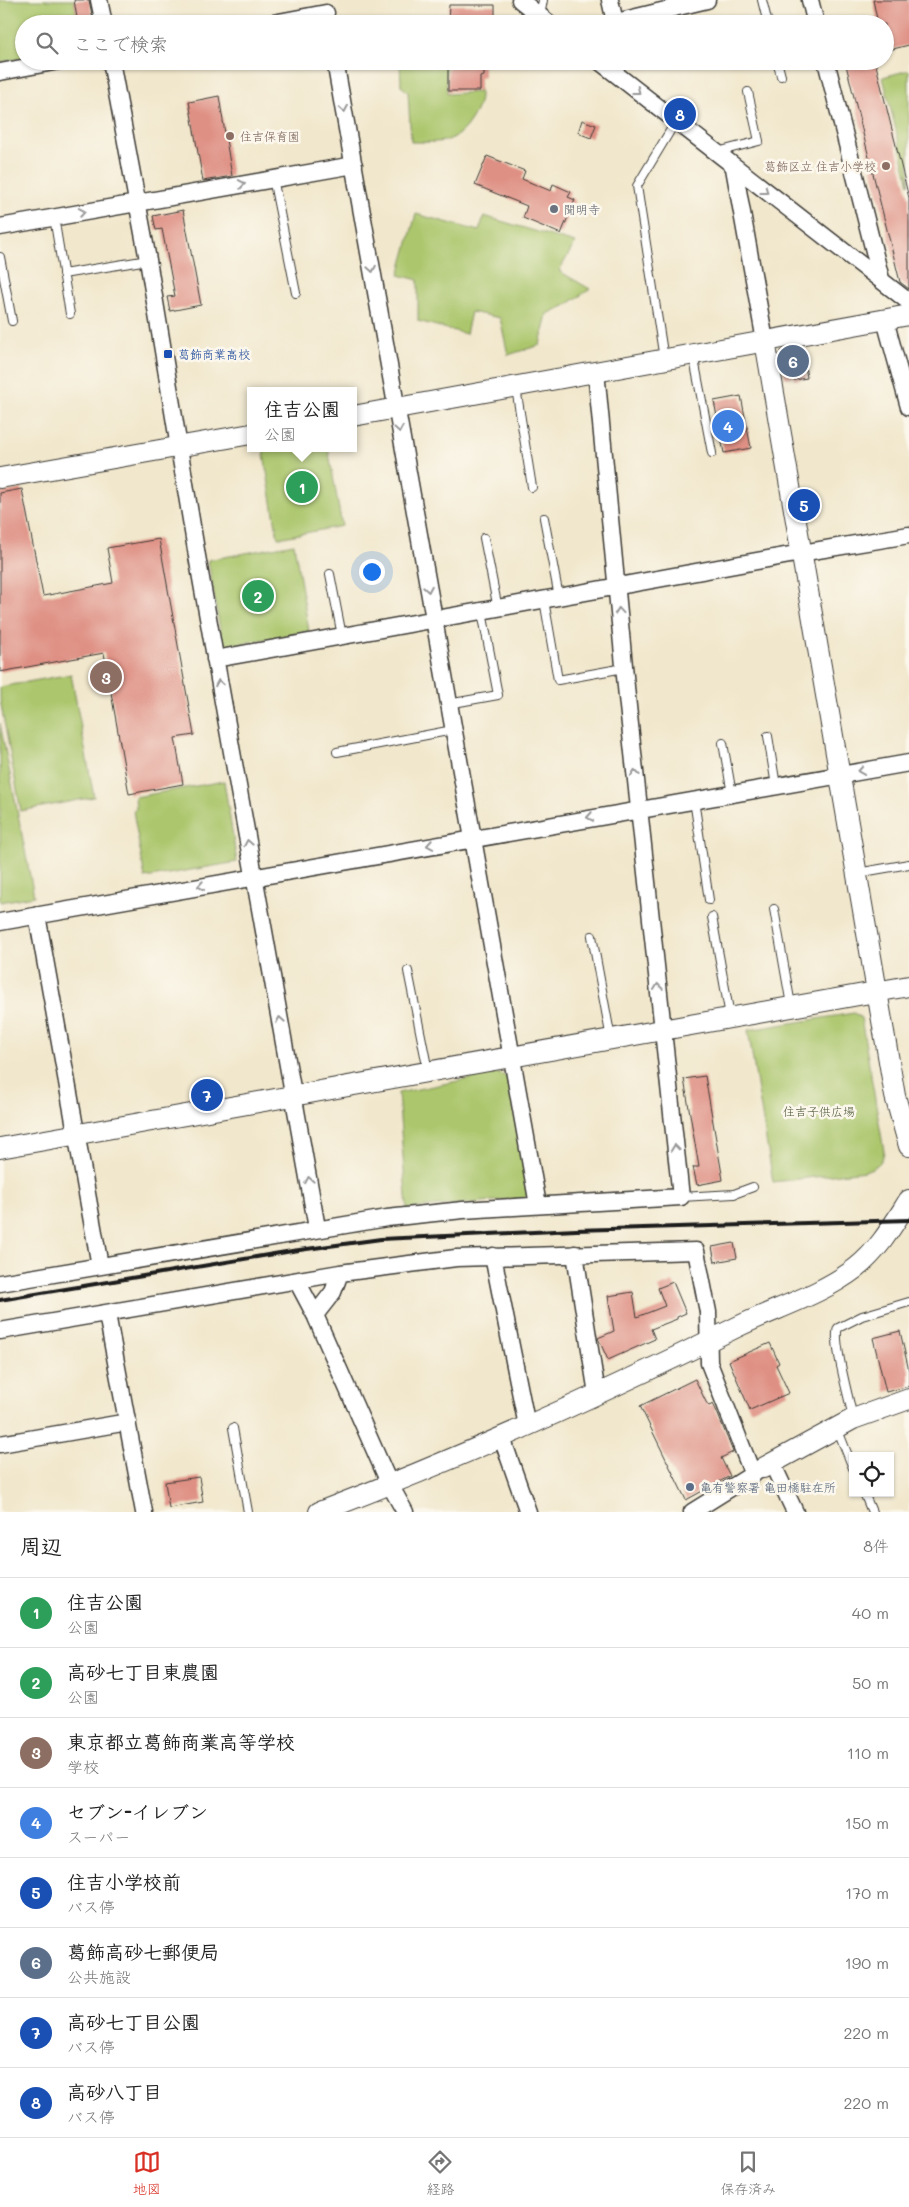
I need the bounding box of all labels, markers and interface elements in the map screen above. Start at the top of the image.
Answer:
search box [15,15,894,70]
icon: search [33,29,61,57]
text: ここで検索 [73,31,168,56]
one-way arrow [631,85,641,94]
pin: 8 [664,95,696,133]
one-way arrow [338,105,348,114]
place label: 住吉保育園 [240,128,300,144]
marker: 住吉保育園 [224,130,236,142]
place label: 葛飾区立 住吉小学校 [764,158,876,174]
marker: 葛飾区立 住吉小学校 [880,160,892,172]
one-way arrow [238,179,247,189]
one-way arrow [759,186,768,194]
place label: 聞明寺 [564,201,600,217]
marker: 聞明寺 [548,203,560,215]
one-way arrow [78,207,87,217]
one-way arrow [366,265,376,274]
pin: 6 [777,342,809,380]
place label: 葛飾商業高校 [178,346,250,362]
marker: 葛飾商業高校 [162,348,174,360]
popup [247,387,357,452]
text: 住吉公園 [264,396,340,421]
pin: 4 [712,407,744,445]
text: 公園 [264,423,296,444]
one-way arrow [394,425,404,434]
pin: 1 [286,468,318,506]
pin: 5 [788,486,820,524]
your location [359,559,385,585]
pin: 2 [242,577,274,615]
one-way arrow [422,585,432,594]
one-way arrow [614,607,625,615]
pin: 3 [90,658,122,696]
one-way arrow [215,679,225,688]
one-way arrow [857,765,865,776]
one-way arrow [630,769,641,777]
one-way arrow [586,812,595,822]
one-way arrow [244,839,254,848]
one-way arrow [426,840,435,850]
one-way arrow [197,880,206,890]
one-way arrow [653,983,664,991]
one-way arrow [275,1016,285,1025]
pin: 7 [191,1076,223,1114]
park label: 住吉子供広場 [783,1103,855,1119]
one-way arrow [670,1144,681,1152]
one-way arrow [304,1176,314,1185]
map controls [849,1452,894,1497]
button: locate [849,1452,894,1497]
place label: 亀有警察署 亀田橋駐在所 [700,1479,836,1495]
marker: 亀有警察署 亀田橋駐在所 [684,1481,696,1493]
text: 周辺 [20,1532,62,1559]
text: 8件 [863,1535,889,1556]
text: 住吉公園 [67,1589,143,1614]
text: 1 [32,1602,40,1623]
text: 40 m [852,1602,889,1623]
text: 公園 [67,1616,99,1637]
text: 高砂七丁目東農園 [67,1659,219,1684]
text: 2 [32,1672,40,1693]
text: 50 m [852,1672,889,1693]
text: 公園 [67,1686,99,1707]
text: 東京都立葛飾商業高等学校 [67,1729,295,1754]
text: 3 [31,1742,41,1763]
text: 110 m [847,1742,889,1763]
text: 学校 [67,1756,99,1777]
text: セブン-イレブン [67,1799,208,1824]
text: 4 [31,1812,41,1833]
text: 150 m [845,1812,889,1833]
text: スーパー [67,1826,130,1847]
text: 住吉小学校前 [67,1869,181,1894]
text: 5 [31,1882,41,1903]
text: 170 m [845,1882,889,1903]
text: バス停 [67,1896,115,1917]
text: 葛飾高砂七郵便局 [67,1939,219,1964]
text: 6 [31,1952,41,1973]
text: 190 m [845,1952,889,1973]
text: 公共施設 [67,1966,131,1987]
text: 高砂七丁目公園 [67,2009,200,2034]
text: 7 [32,2022,40,2043]
text: 220 m [843,2022,889,2043]
text: バス停 [67,2036,115,2057]
text: 高砂八丁目 [67,2079,162,2104]
text: 8 [31,2092,41,2113]
text: 220 m [843,2092,889,2113]
text: バス停 [67,2106,115,2127]
tab: 地図 [133,2148,161,2198]
tab: 経路 [426,2148,454,2198]
tab: 保存済み [720,2148,776,2198]

